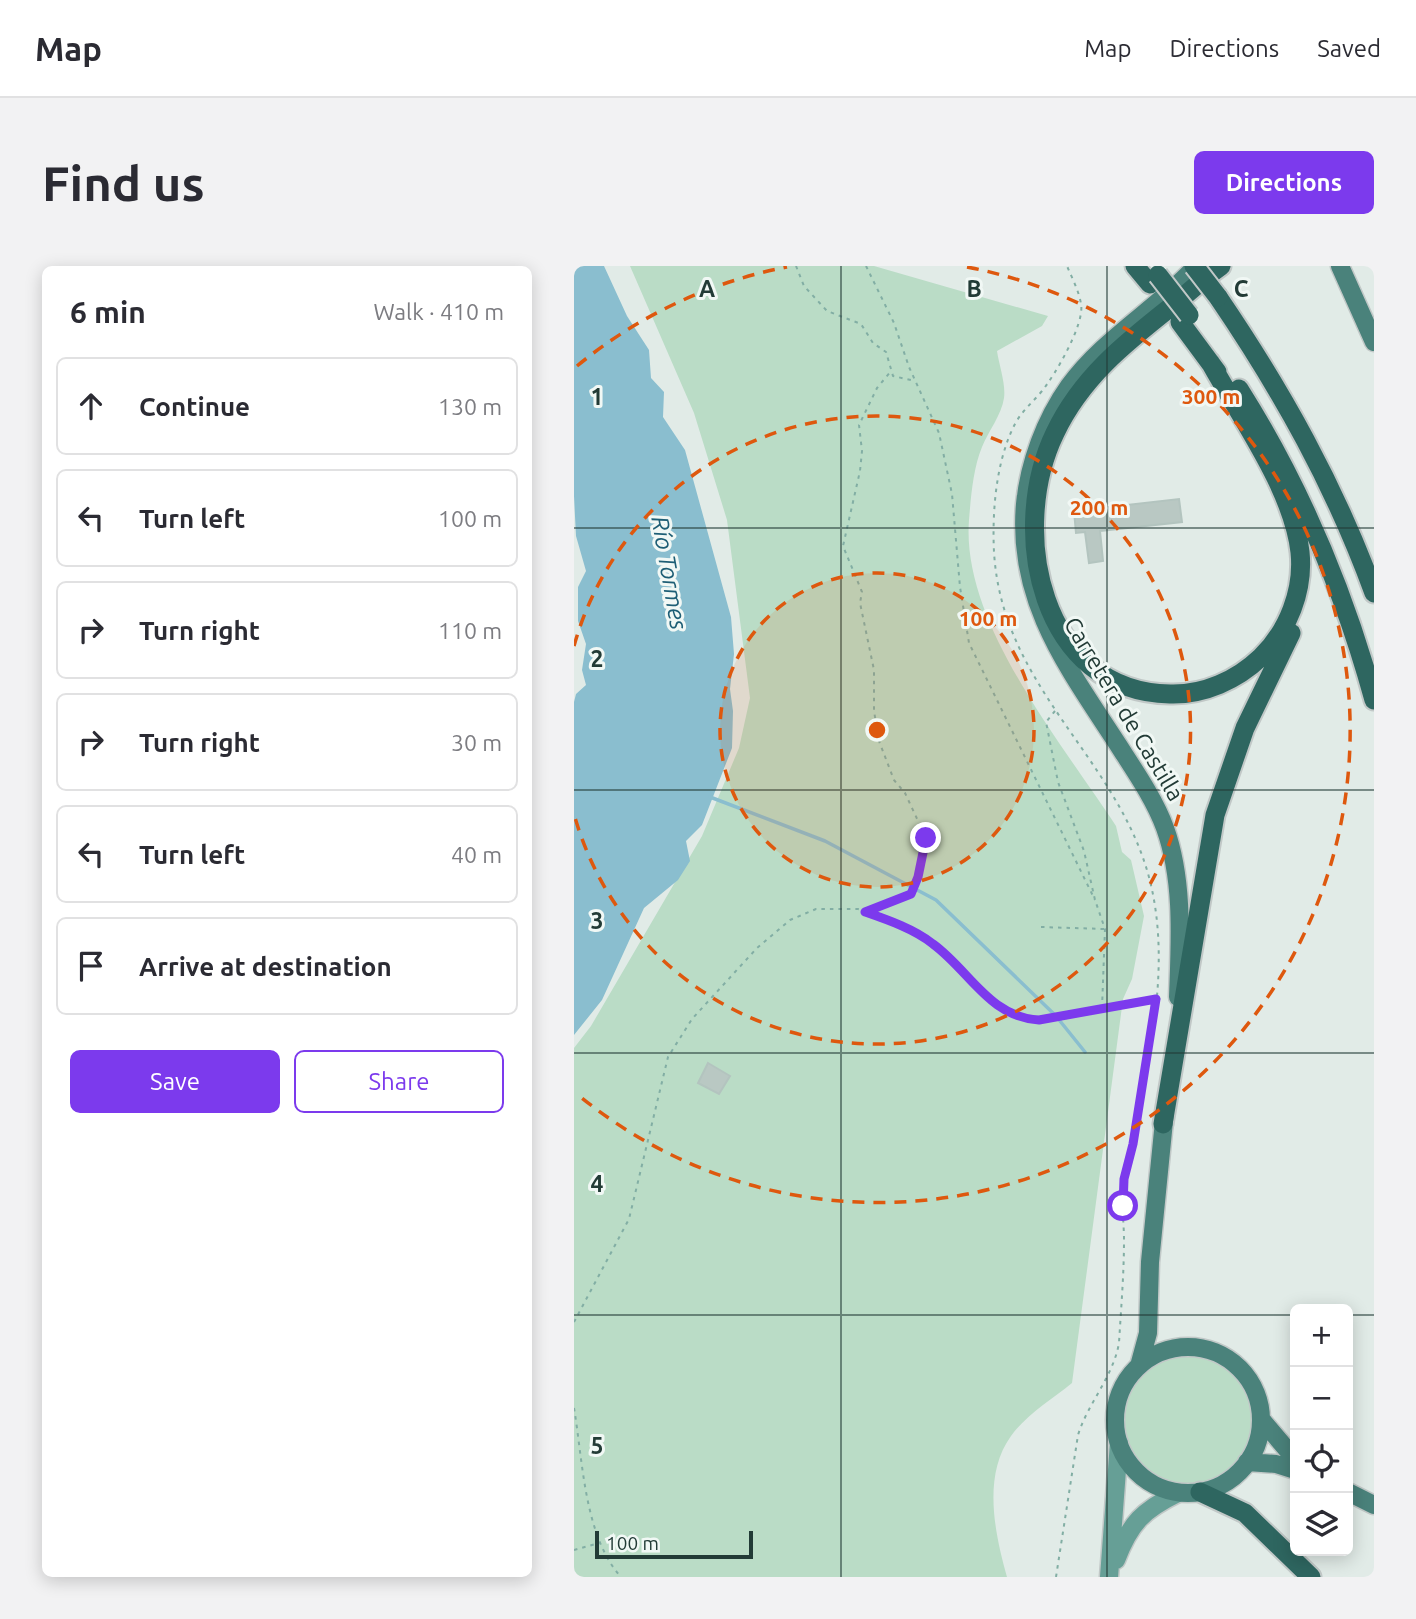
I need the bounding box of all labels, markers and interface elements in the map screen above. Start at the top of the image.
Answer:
text: Map [35,30,102,67]
text: Map [1084,35,1131,62]
text: Directions [1169,35,1279,62]
text: Saved [1317,35,1381,62]
button: Directions [1194,151,1374,214]
text: Find us [42,155,205,210]
text: A [699,276,715,301]
text: B [966,276,982,301]
text: C [1234,276,1249,301]
text: 6 min [70,295,146,329]
text: Walk · 410 m [373,299,504,324]
text: 1 [591,384,603,409]
text: 300 m [1182,384,1240,408]
icon: ahead [72,387,110,425]
text: Continue [139,392,250,421]
text: 130 m [438,394,502,419]
text: 200 m [1070,495,1128,519]
icon: left [72,499,110,537]
text: Turn left [139,504,245,533]
text: 100 m [438,506,502,531]
water label: Río Tormes [646,514,693,632]
text: 100 m [959,606,1017,630]
icon: right [72,611,110,649]
street label: Carretera de Castilla [1060,613,1189,805]
text: Turn right [139,616,260,645]
text: 110 m [438,618,502,643]
text: 2 [591,646,603,671]
centre of rings [865,718,889,742]
icon: right [72,723,110,761]
text: Turn right [139,728,260,757]
text: 30 m [451,730,502,755]
route end [910,822,941,853]
icon: left [72,835,110,873]
text: Turn left [139,840,245,869]
text: 40 m [451,842,502,867]
text: 3 [591,908,603,933]
icon: arrive [72,947,110,985]
text: Arrive at destination [139,952,392,981]
button: Save [70,1050,280,1113]
button: Share [294,1050,504,1113]
text: 4 [591,1171,604,1196]
route start [1107,1190,1138,1221]
map controls [1290,1304,1353,1556]
button: + [1290,1304,1353,1367]
button: − [1290,1367,1353,1430]
button: locate [1290,1430,1353,1493]
text: 5 [591,1433,603,1458]
button: layers [1290,1493,1353,1556]
scale bar [595,1528,752,1560]
text: 100 m [606,1532,659,1554]

